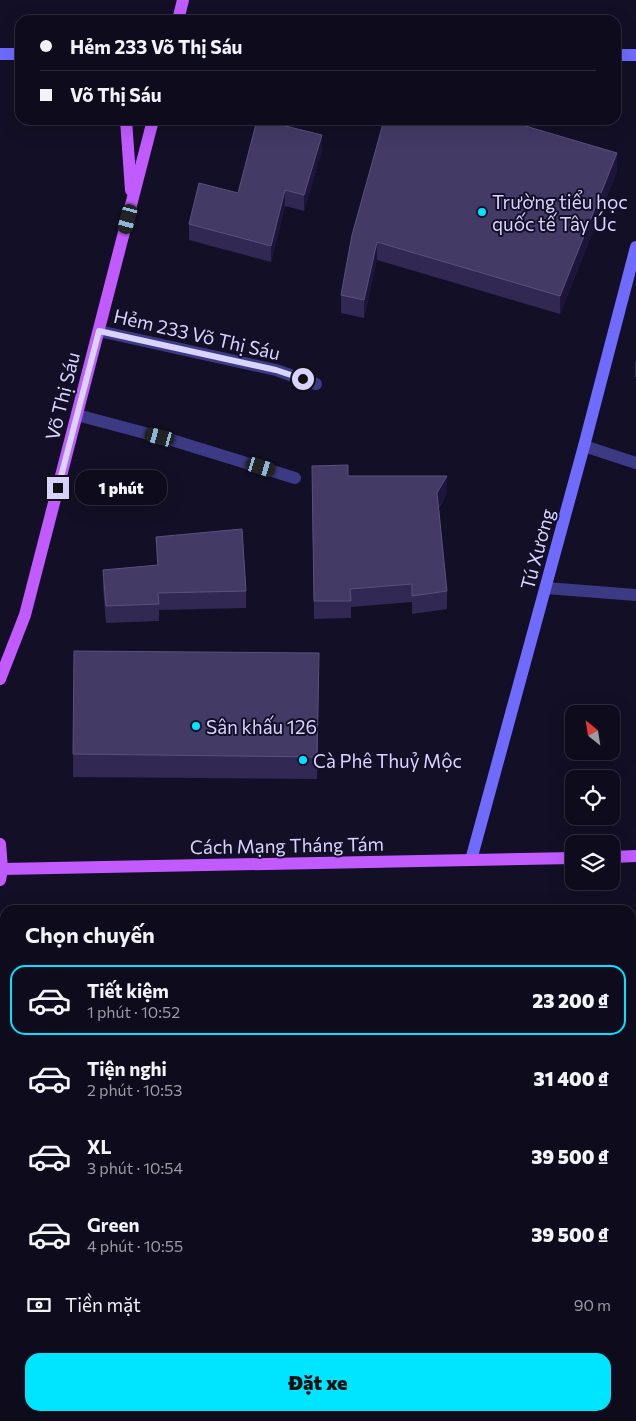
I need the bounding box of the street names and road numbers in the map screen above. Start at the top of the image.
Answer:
street label: Hẻm 233 Võ Thị Sáu [112,304,282,364]
street label: Võ Thị Sáu [40,350,84,442]
street label: Tú Xương [515,506,559,592]
street label: Cách Mạng Tháng Tám [190,832,384,858]

